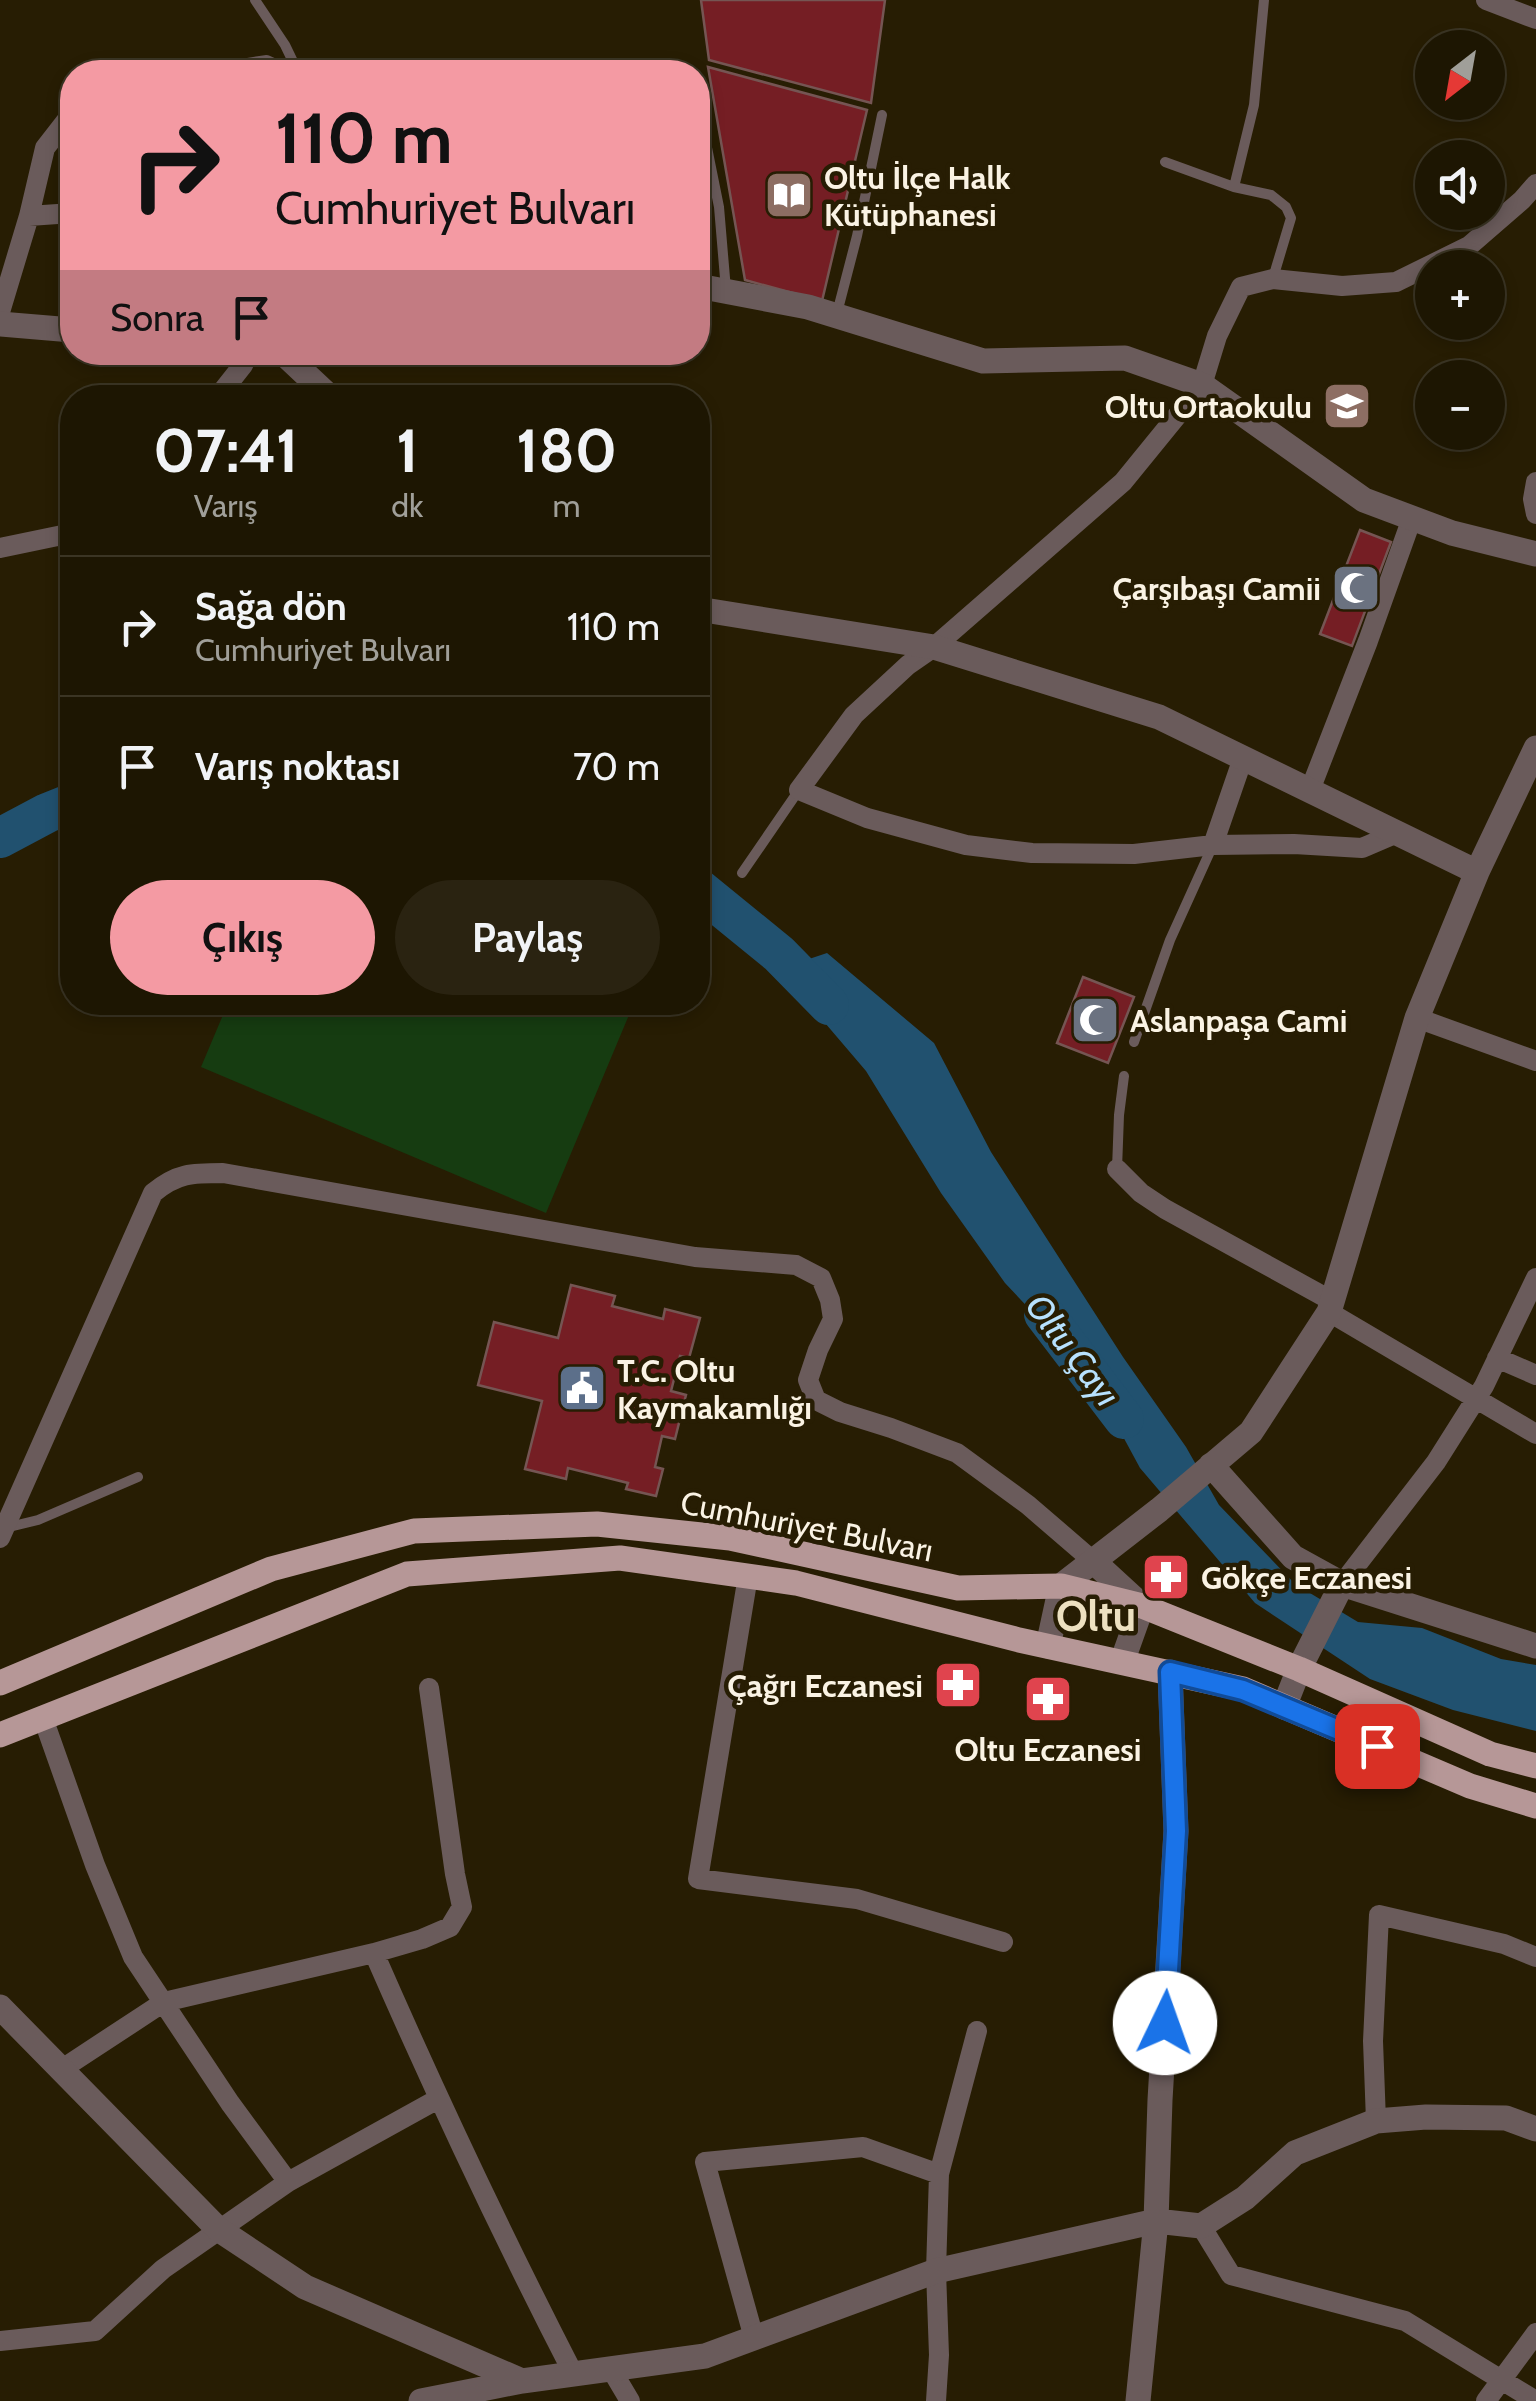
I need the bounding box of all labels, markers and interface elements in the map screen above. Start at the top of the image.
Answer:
north arrow [1415,30,1505,120]
map controls [1415,30,1505,450]
text: 110 m [275,95,453,181]
icon: right [110,100,240,230]
button: sound [1415,140,1505,230]
place label: Oltu İlçe Halk Kütüphanesi [824,158,1011,234]
library icon: Oltu İlçe Halk Kütüphanesi [763,169,815,221]
text: Cumhuriyet Bulvarı [275,181,635,235]
button: + [1415,250,1505,340]
icon: arrive [224,290,279,345]
text: Sonra [110,294,204,341]
button: − [1415,360,1505,450]
school or university icon: Oltu Ortaokulu [1321,380,1373,432]
place label: Oltu Ortaokulu [1105,387,1312,426]
text: 07:41 [153,414,298,487]
text: 1 [396,414,418,487]
text: 180 [516,414,617,487]
text: Varış [194,486,257,525]
text: dk [391,486,423,525]
text: m [553,486,581,525]
mosque icon: Çarşıbaşı Camii [1330,562,1382,614]
place label: Çarşıbaşı Camii [1113,569,1321,608]
text: Sağa dön [195,583,347,630]
icon: right [110,599,165,654]
text: 110 m [567,603,660,650]
text: Cumhuriyet Bulvarı [195,630,451,669]
icon: arrive [110,739,165,794]
text: Varış noktası [195,743,400,790]
text: 70 m [573,743,660,790]
button: Çıkış [110,880,375,995]
button: Paylaş [395,880,660,995]
mosque icon: Aslanpaşa Cami [1069,994,1121,1046]
place label: Aslanpaşa Cami [1130,1001,1347,1040]
water label: Oltu Çayı [1017,1285,1129,1415]
place label: T.C. Oltu Kaymakamlığı [617,1351,812,1427]
public building icon: T.C. Oltu Kaymakamlığı [556,1362,608,1414]
street label: Cumhuriyet Bulvarı [678,1482,936,1570]
pharmacy icon: Gökçe Eczanesi [1140,1551,1192,1603]
place label: Gökçe Eczanesi [1201,1558,1412,1597]
district label: Oltu [1056,1590,1136,1642]
pharmacy icon: Çağrı Eczanesi [932,1659,984,1711]
place label: Çağrı Eczanesi [727,1666,923,1705]
pharmacy icon: Oltu Eczanesi [1022,1673,1074,1725]
pin [1335,1704,1420,1789]
icon: arrive [1350,1719,1405,1774]
place label: Oltu Eczanesi [954,1730,1142,1769]
position arrow [1113,1971,1217,2075]

